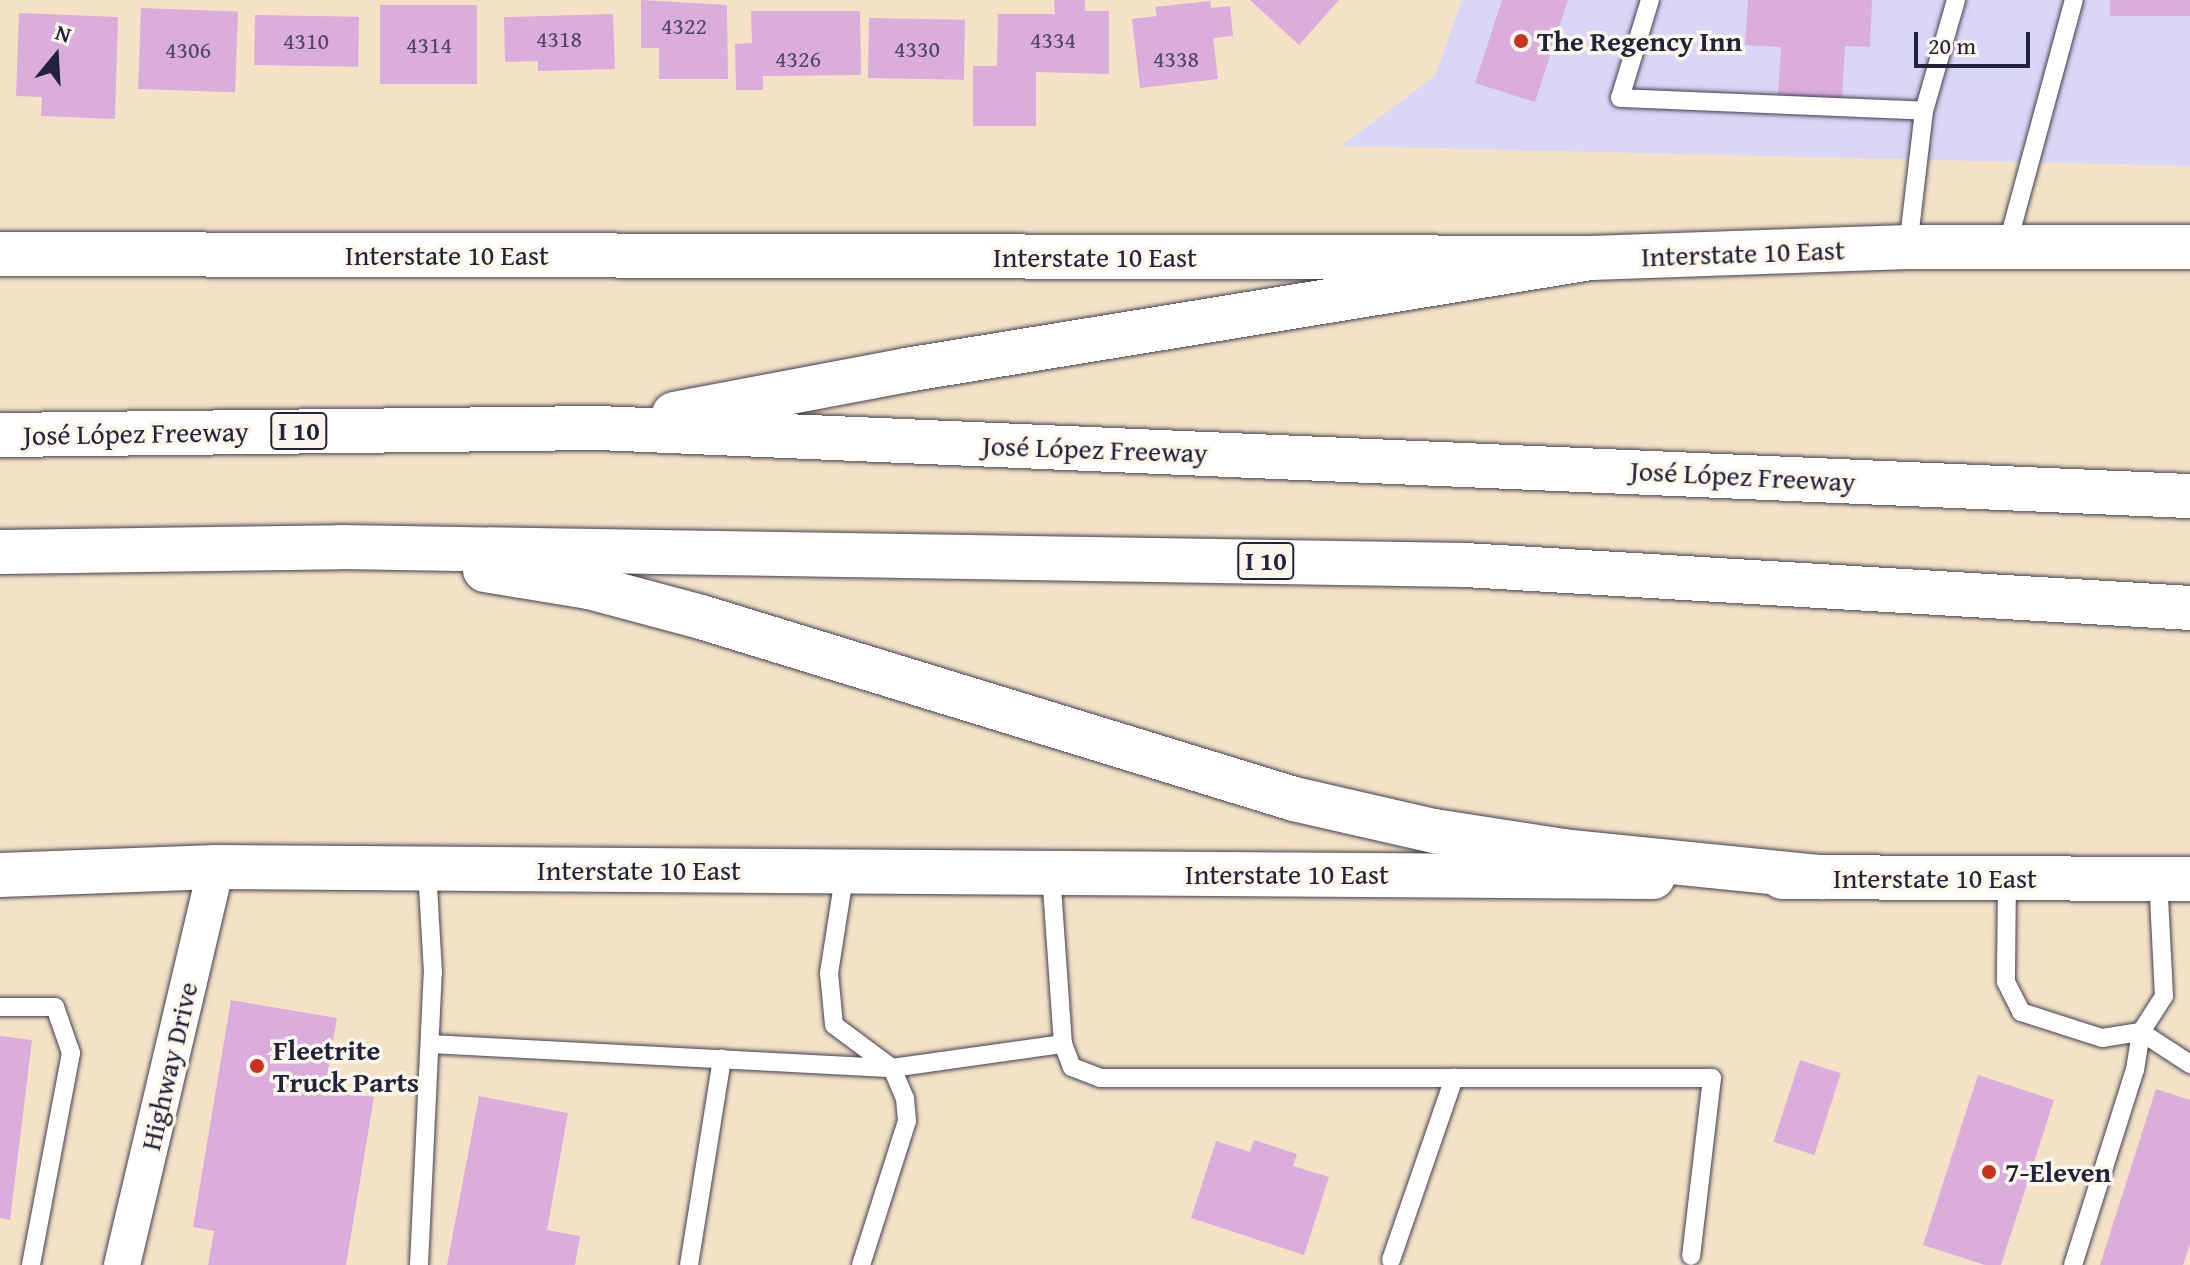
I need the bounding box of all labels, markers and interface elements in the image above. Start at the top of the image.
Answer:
house number: 4322 [661,12,707,40]
north arrow [16,16,96,96]
text: N [51,16,75,51]
scale bar [1918,16,2034,66]
place label: The Regency Inn [1537,24,1742,58]
house number: 4318 [536,25,582,53]
house number: 4334 [1030,26,1076,54]
house number: 4310 [283,27,329,55]
text: 20 m [1928,28,1976,63]
house number: 4314 [406,31,452,59]
marker: The Regency Inn [1512,32,1530,50]
house number: 4330 [894,35,940,63]
house number: 4306 [165,36,211,64]
house number: 4326 [775,45,821,73]
house number: 4338 [1153,45,1199,73]
street label: Interstate 10 East [1641,233,1845,273]
street label: Interstate 10 East [345,238,549,272]
street label: Interstate 10 East [993,240,1197,274]
road number: I 10 [269,409,329,453]
street label: José López Freeway [23,414,249,452]
street label: José López Freeway [982,428,1208,470]
street label: José López Freeway [1629,453,1857,499]
road number: I 10 [1236,539,1296,583]
street label: Interstate 10 East [537,853,741,887]
street label: Interstate 10 East [1185,857,1389,891]
street label: Interstate 10 East [1833,861,2037,895]
street label: Highway Drive [133,979,205,1153]
place label: Fleetrite Truck Parts [273,1033,419,1099]
marker: Fleetrite Truck Parts [248,1057,266,1075]
place label: 7-Eleven [2005,1155,2111,1189]
marker: 7-Eleven [1980,1163,1998,1181]

